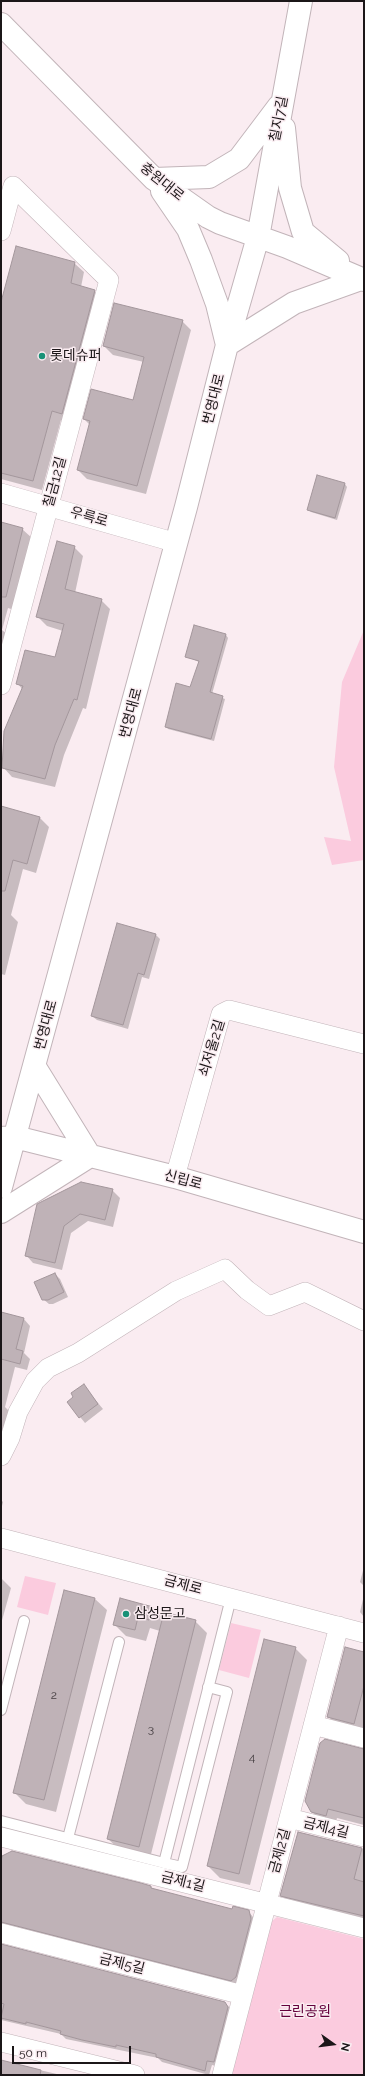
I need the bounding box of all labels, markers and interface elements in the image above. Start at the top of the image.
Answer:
street label: 칠지7길 [266,95,292,143]
street label: 충원대로 [137,159,187,205]
place label: 롯데슈퍼 [50,348,102,364]
marker: 롯데슈퍼 [37,351,47,361]
street label: 번영대로 [200,372,228,426]
street label: 칠금12길 [40,455,70,509]
street label: 우륵로 [68,504,110,530]
street label: 번영대로 [116,686,146,740]
street label: 번영대로 [31,998,61,1052]
street label: 쇠저울2길 [195,1017,229,1079]
street label: 신립로 [162,1167,204,1193]
street label: 금제로 [162,1572,204,1598]
place label: 삼성문고 [134,1606,186,1622]
marker: 삼성문고 [121,1609,131,1619]
house number: 2 [51,1688,57,1702]
house number: 3 [148,1722,154,1736]
house number: 4 [249,1750,255,1764]
street label: 금제4길 [302,1814,350,1842]
street label: 금제2길 [266,1827,294,1875]
street label: 금제1길 [159,1868,207,1896]
street label: 금제5길 [98,1950,146,1978]
park label: 근린공원 [279,2004,331,2020]
north arrow [313,2024,353,2064]
scale bar [14,2038,133,2064]
text: N [338,2041,352,2053]
text: 50 m [19,2046,47,2060]

